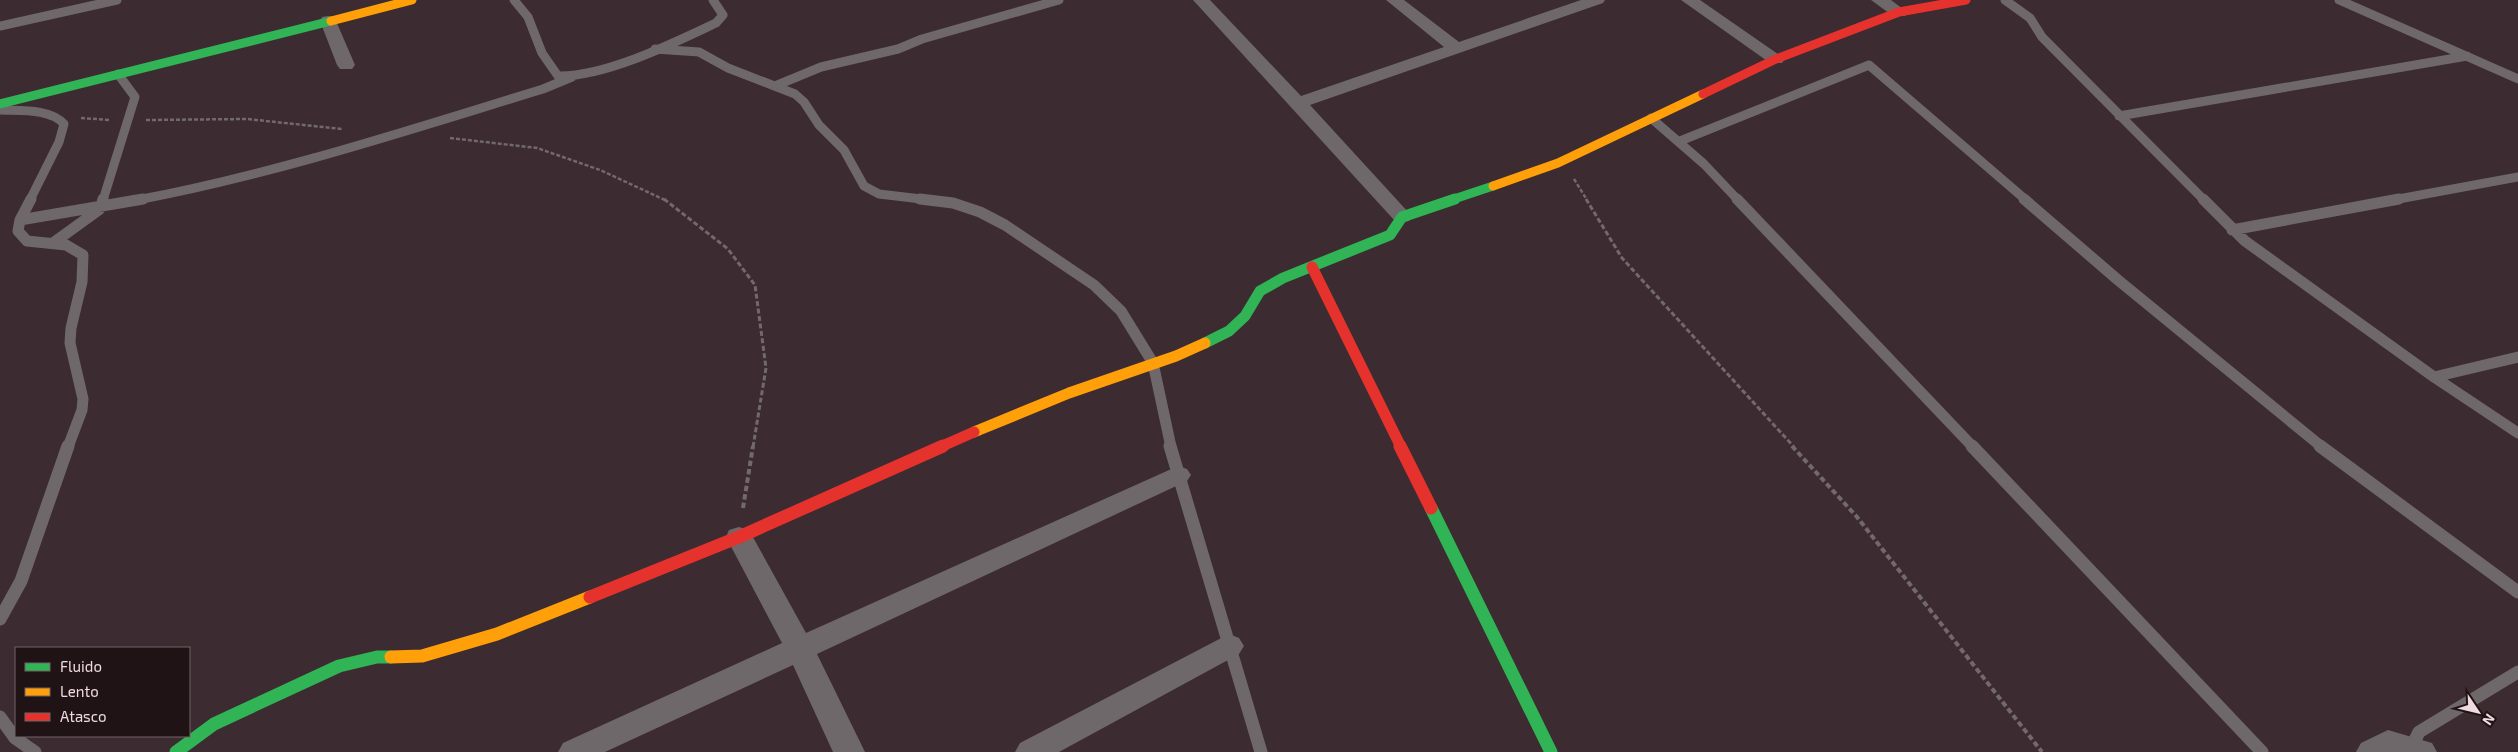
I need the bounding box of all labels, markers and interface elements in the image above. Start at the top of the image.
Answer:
legend [15,647,190,737]
text: Fluido [60,657,102,675]
text: Lento [60,682,99,700]
north arrow [2453,687,2503,737]
text: Atasco [60,707,106,725]
text: N [2479,711,2499,729]

